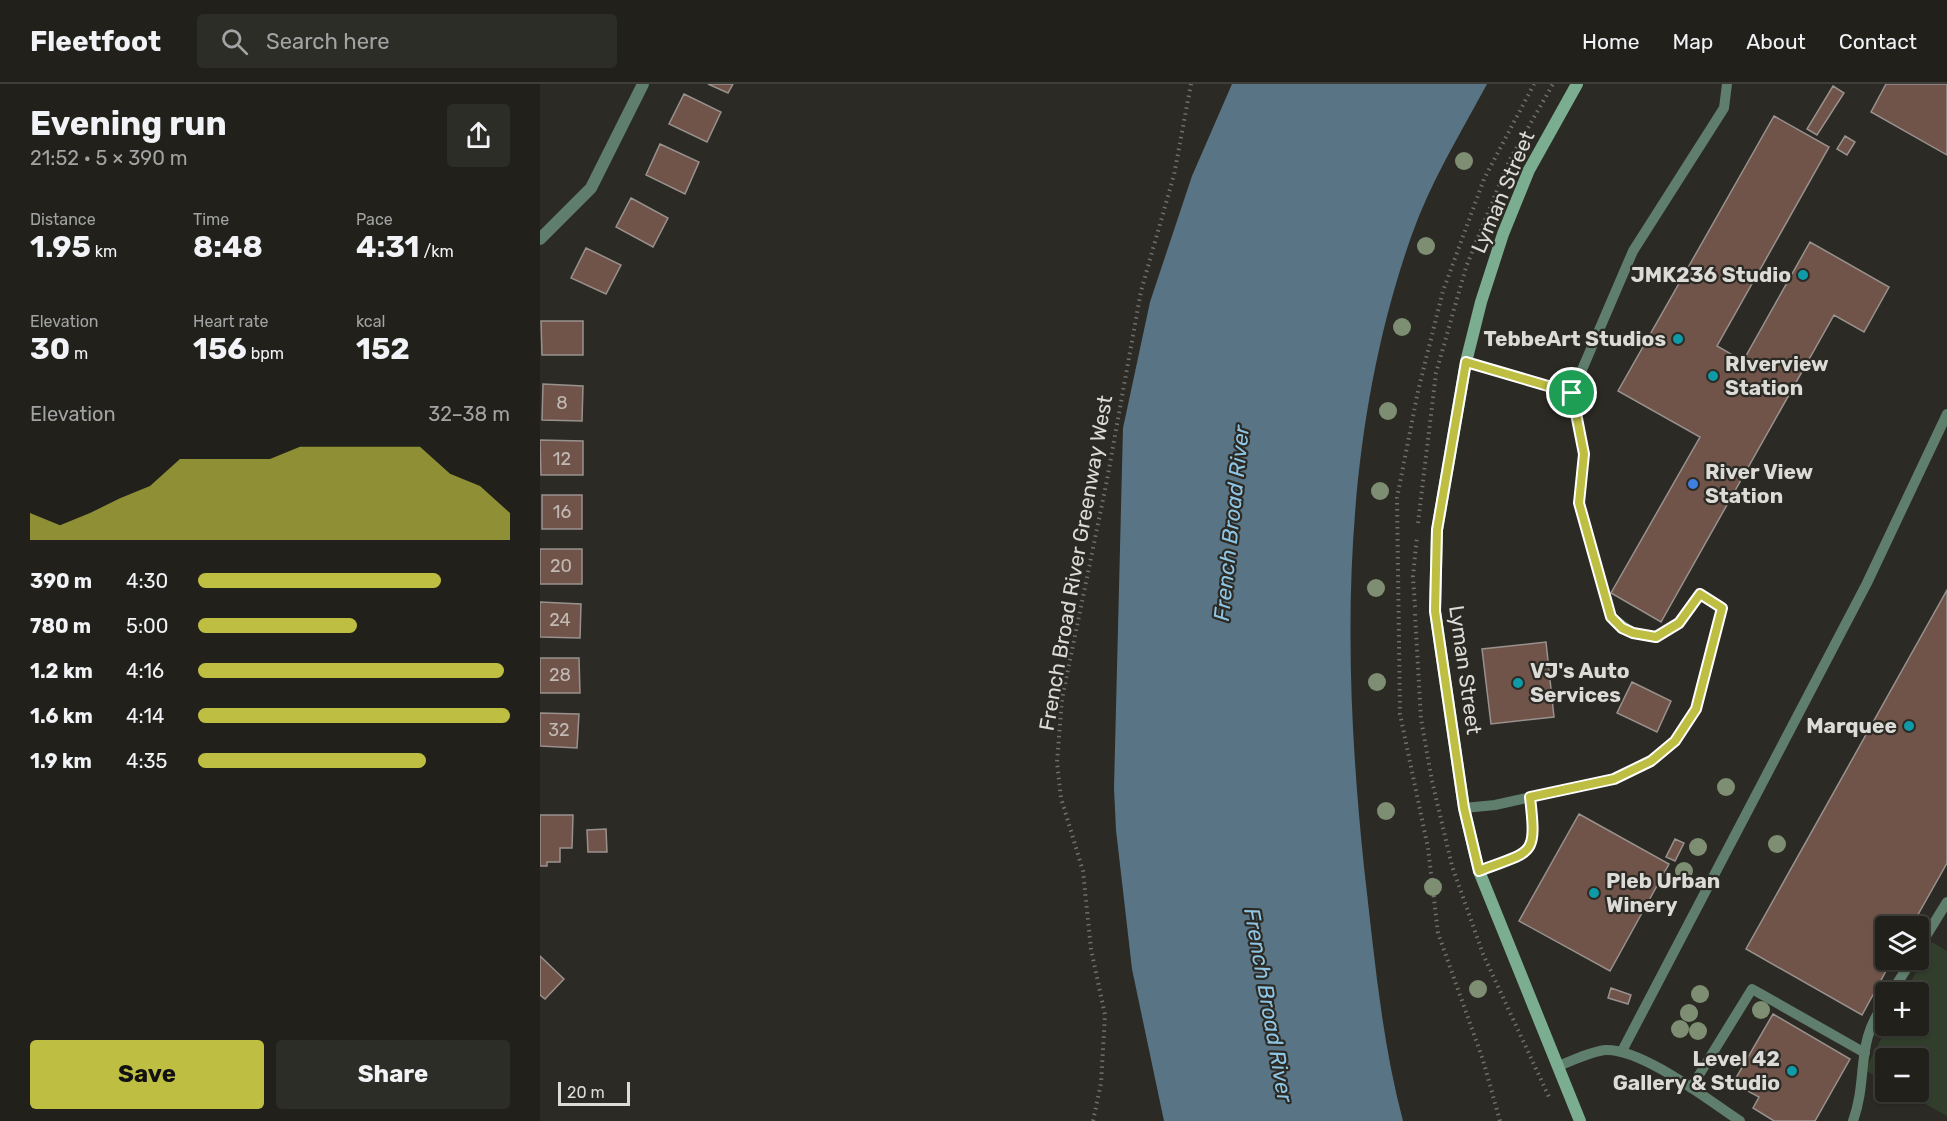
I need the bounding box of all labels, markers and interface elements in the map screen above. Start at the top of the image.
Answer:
search box [197,14,617,68]
text: Fleetfoot [30,25,161,58]
icon: search [218,25,251,58]
text: Search here [266,28,389,55]
text: Home [1582,29,1639,54]
text: Map [1672,29,1713,54]
text: About [1746,29,1806,54]
text: Contact [1839,29,1917,54]
text: Evening run [30,104,227,143]
button: share [447,104,510,167]
street label: Lyman Street [1466,127,1539,257]
text: 21:52 · 5 × 390 m [30,146,188,170]
text: Distance [30,210,96,229]
text: Time [193,210,229,229]
text: Pace [356,210,393,229]
text: 1.95 [30,229,91,265]
text: 8:48 [193,229,263,265]
text: 4:31 [356,229,420,265]
text: km [91,242,117,261]
text: /km [420,242,454,261]
place label: JMK236 Studio [1631,262,1791,287]
marker: JMK236 Studio [1796,268,1810,282]
text: Elevation [30,312,99,331]
text: Heart rate [193,312,268,331]
text: kcal [356,312,385,331]
place label: TebbeArt Studios [1484,326,1666,351]
text: 30 [30,331,70,367]
text: 156 [193,331,247,367]
text: 152 [356,331,410,367]
marker: TebbeArt Studios [1671,332,1685,346]
text: m [70,344,88,363]
text: bpm [247,344,284,363]
place label: RIverview Station [1725,351,1829,400]
pin [1546,367,1597,418]
marker: RIverview Station [1706,369,1720,383]
icon: arrive [1555,376,1588,409]
house number: 8 [556,392,568,414]
street label: French Broad River Greenway West [1034,393,1117,733]
text: Elevation [30,402,116,426]
text: 32–38 m [428,402,510,426]
water label: French Broad River [1208,422,1255,622]
house number: 12 [553,448,571,470]
place label: River View Station [1705,459,1814,508]
marker: River View Station [1686,477,1700,491]
house number: 16 [553,501,571,523]
house number: 20 [550,555,572,577]
text: 390 m [30,569,92,593]
text: 4:30 [126,569,168,593]
street label: Lyman Street [1444,604,1487,736]
house number: 24 [549,609,571,631]
text: 780 m [30,614,91,638]
text: 5:00 [126,614,168,638]
place label: VJ's Auto Services [1530,658,1630,707]
text: 1.2 km [30,659,93,683]
text: 4:16 [126,659,164,683]
house number: 28 [549,664,571,686]
marker: VJ's Auto Services [1511,676,1525,690]
text: 1.6 km [30,704,93,728]
text: 4:14 [126,704,165,728]
place label: Marquee [1806,713,1897,738]
house number: 32 [548,719,570,741]
marker: Marquee [1902,719,1916,733]
text: 1.9 km [30,749,92,773]
text: 4:35 [126,749,167,773]
place label: Pleb Urban Winery [1606,868,1720,917]
marker: Pleb Urban Winery [1587,886,1601,900]
water label: French Broad River [1238,906,1299,1106]
map controls [1875,916,1929,1102]
button: layers [1875,916,1929,970]
button: + [1875,982,1929,1036]
button: Save [30,1040,264,1109]
button: Share [276,1040,510,1109]
place label: Level 42 Gallery & Studio [1613,1046,1780,1095]
button: − [1875,1048,1929,1102]
marker: Level 42 Gallery & Studio [1785,1064,1799,1078]
scale bar [558,1079,630,1106]
text: 20 m [567,1083,605,1102]

